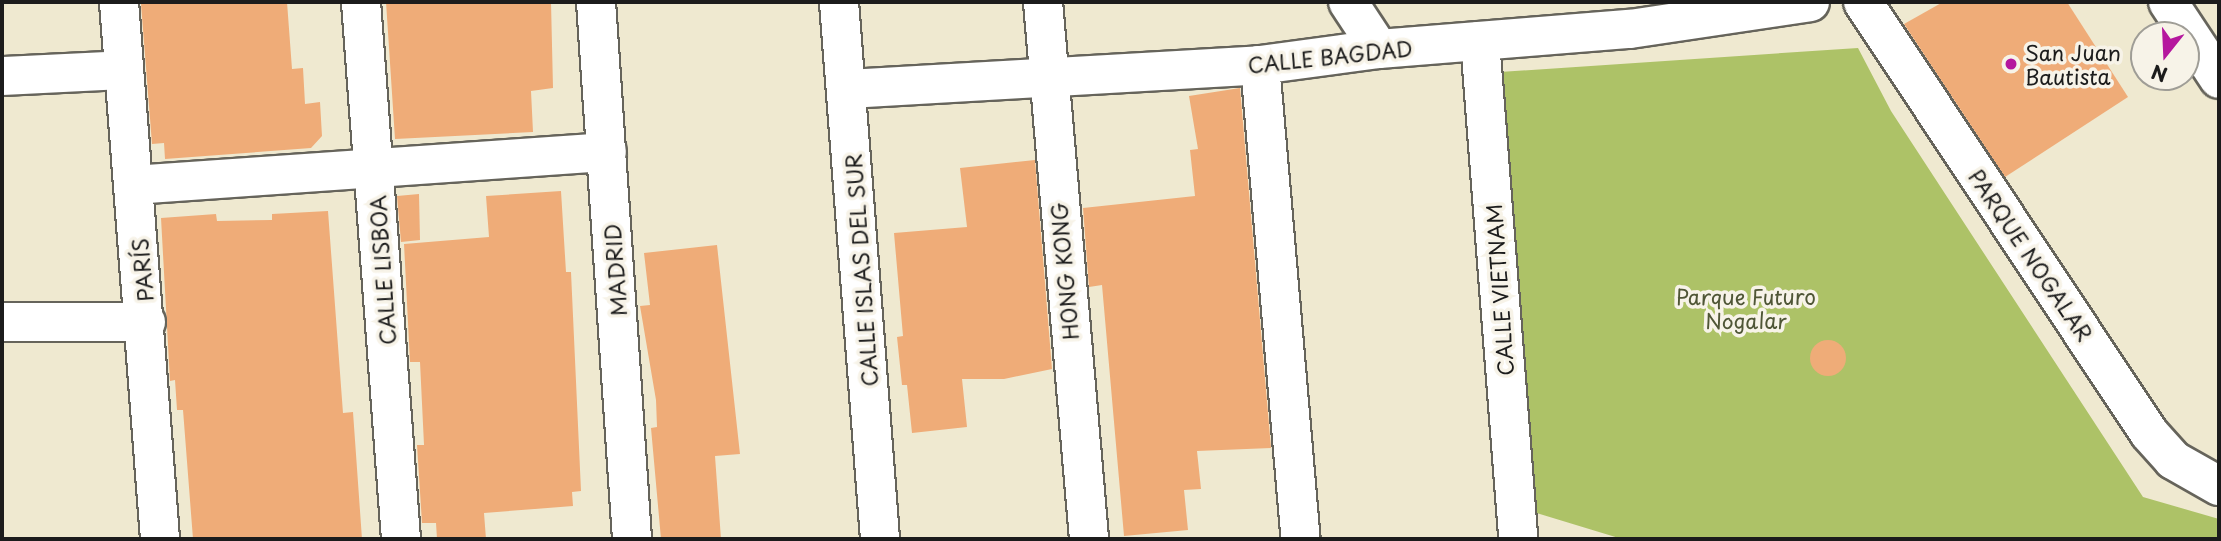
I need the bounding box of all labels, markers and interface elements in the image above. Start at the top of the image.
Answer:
north arrow [2130,21,2200,91]
street label: CALLE BAGDAD [1244,35,1416,77]
place label: San Juan Bautista [2025,39,2120,89]
marker: San Juan Bautista [2003,56,2019,72]
text: N [2148,58,2171,90]
street label: CALLE ISLAS DEL SUR [840,151,882,389]
street label: PARQUE NOGALAR [1964,164,2098,346]
street label: CALLE LISBOA [364,193,400,347]
street label: HONG KONG [1045,200,1083,342]
street label: CALLE VIETNAM [1480,202,1518,378]
street label: MADRID [599,223,631,317]
street label: PARÍS [127,237,157,303]
park label: Parque Futuro Nogalar [1675,283,1817,333]

